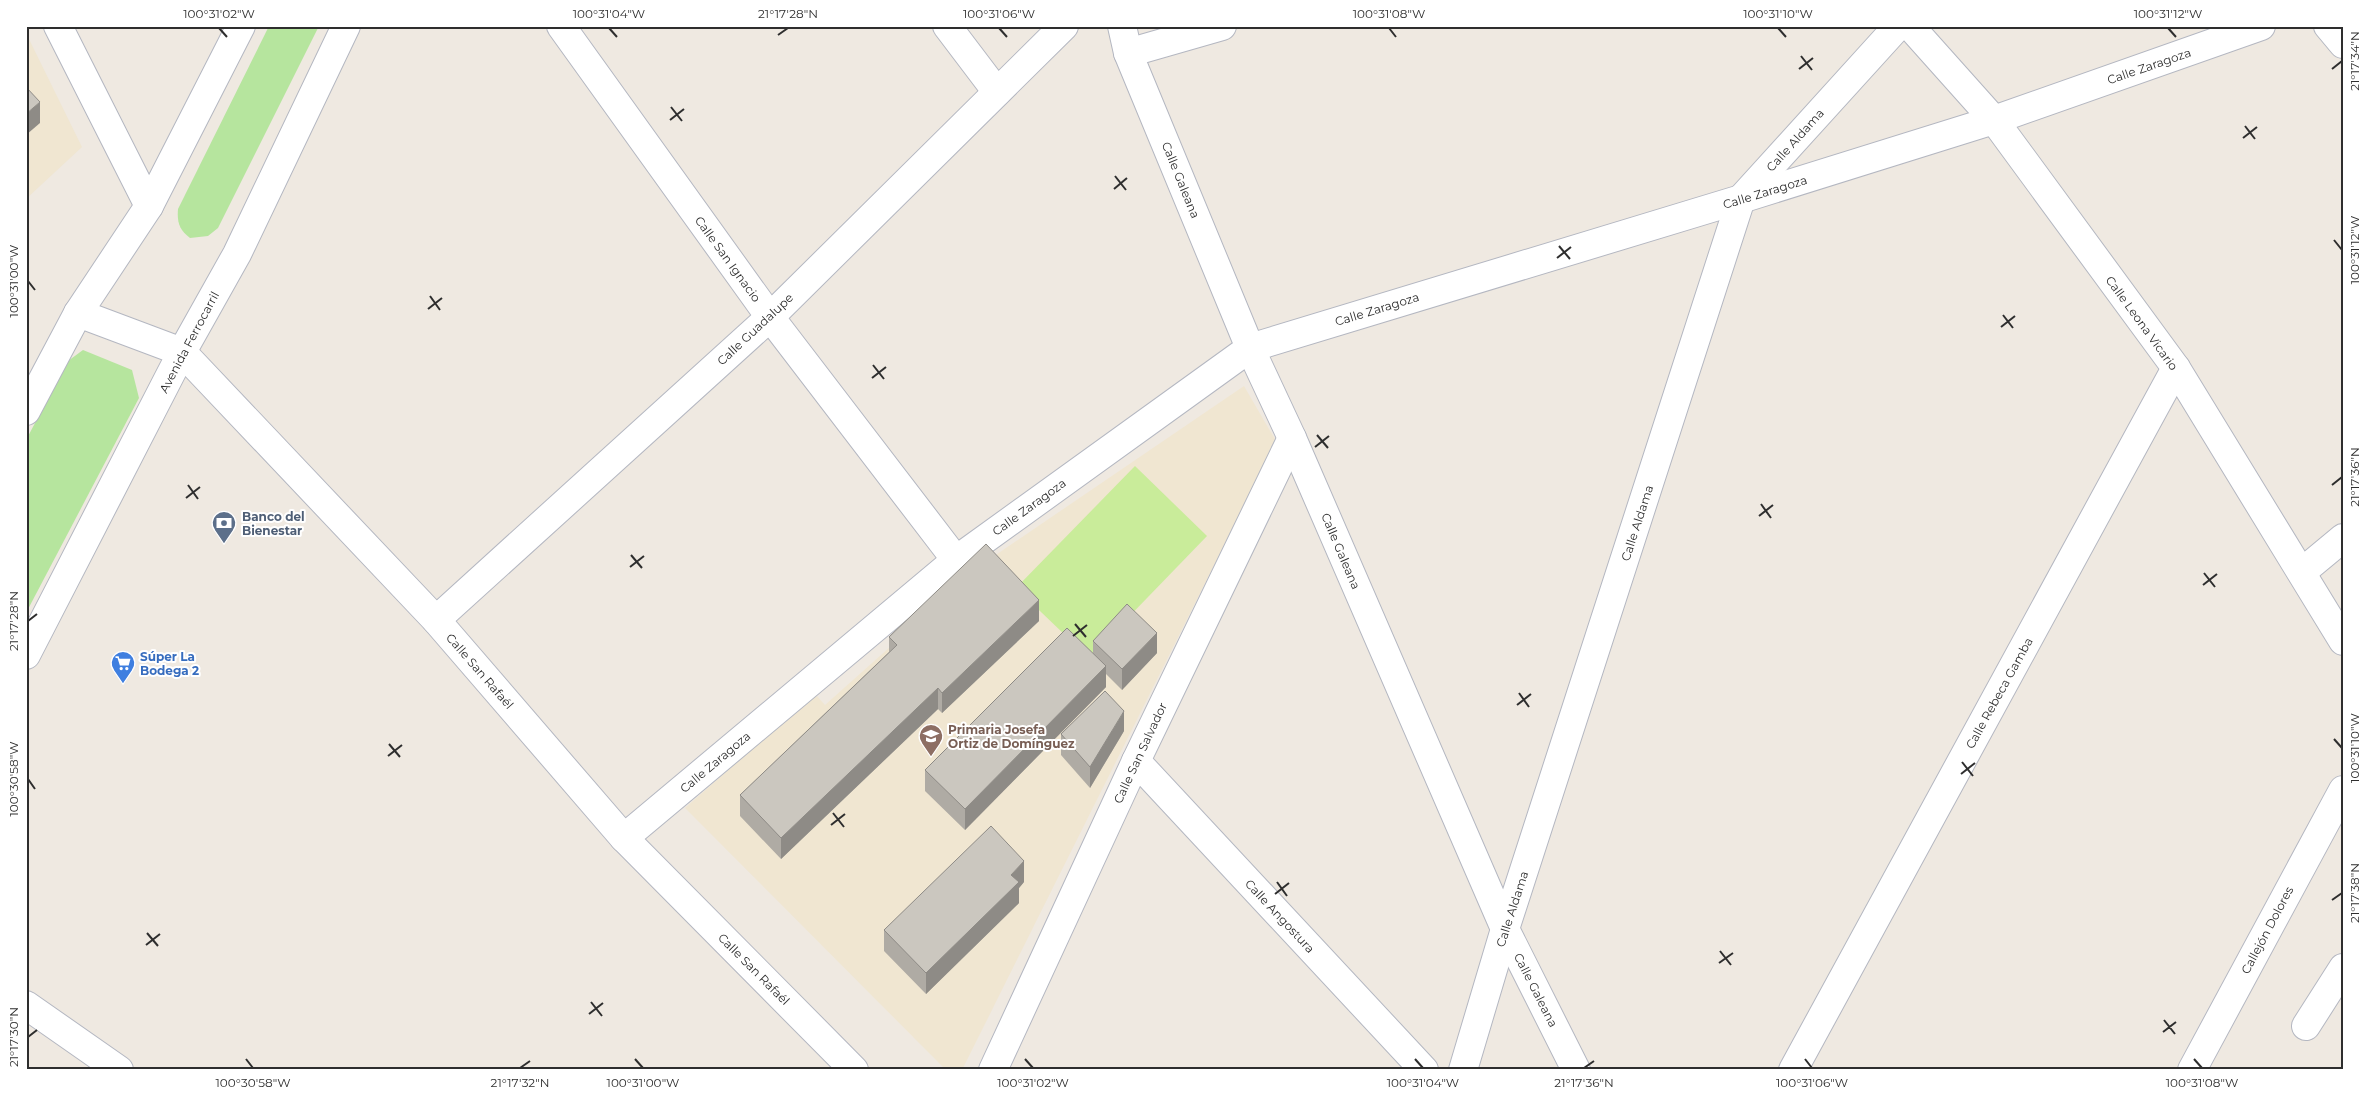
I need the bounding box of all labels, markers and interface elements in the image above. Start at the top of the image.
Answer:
text: 100°31'02"W [183,6,255,21]
text: 100°31'04"W [573,6,645,21]
text: 21°17'28"N [758,6,818,21]
text: 100°31'06"W [963,6,1035,21]
text: 100°31'08"W [1353,6,1425,21]
text: 100°31'10"W [1743,6,1813,21]
text: 100°31'12"W [2134,6,2202,21]
text: 21°17'34"N [2347,31,2362,91]
street label: Calle Zaragoza [2105,45,2193,87]
street label: Calle Aldama [1763,106,1827,174]
street label: Calle Galeana [1159,140,1203,220]
street label: Calle Zaragoza [1721,172,1809,212]
street label: Calle San Ignacio [692,213,764,305]
text: 100°31'12"W [2347,216,2362,284]
text: 100°31'00"W [6,245,21,317]
street label: Calle Leona Vicario [2103,273,2181,373]
street label: Avenida Ferrocarril [156,289,222,395]
street label: Calle Zaragoza [1333,289,1421,329]
street label: Calle Guadalupe [714,290,796,368]
text: 21°17'36"N [2347,447,2362,507]
street label: Calle Zaragoza [989,475,1069,539]
street label: Calle Aldama [1618,483,1656,563]
place label: Banco del Bienestar [242,509,305,538]
bank icon: Banco del Bienestar [211,510,237,544]
street label: Calle Galeana [1318,511,1364,591]
text: 21°17'28"N [6,591,21,651]
street label: Calle San Rafaél [443,630,517,712]
street label: Calle Rebeca Gamba [1962,635,2036,751]
place label: Súper La Bodega 2 [140,649,199,678]
supermarket icon: Súper La Bodega 2 [110,650,136,684]
street label: Calle San Salvador [1110,700,1170,806]
text: 100°31'10"W [2347,713,2362,783]
place label: Primaria Josefa Ortiz de Domínguez [948,722,1075,751]
school or university icon: Primaria Josefa Ortiz de Domínguez [918,723,944,757]
street label: Calle Zaragoza [677,728,753,796]
text: 100°30'58"W [6,741,21,817]
text: 21°17'38"N [2347,863,2362,923]
street label: Calle Aldama [1493,869,1531,949]
street label: Calle Angostura [1242,876,1318,956]
street label: Callejón Dolores [2238,883,2296,976]
street label: Calle San Rafaél [715,930,793,1008]
street label: Calle Galeana [1511,950,1561,1030]
text: 21°17'30"N [6,1007,21,1067]
text: 100°30'58"W [215,1075,291,1090]
text: 21°17'32"N [491,1075,549,1090]
text: 100°31'00"W [607,1075,679,1090]
text: 100°31'02"W [997,1075,1069,1090]
text: 100°31'04"W [1387,1075,1459,1090]
text: 21°17'36"N [1554,1075,1614,1090]
text: 100°31'06"W [1776,1075,1848,1090]
text: 100°31'08"W [2166,1075,2238,1090]

